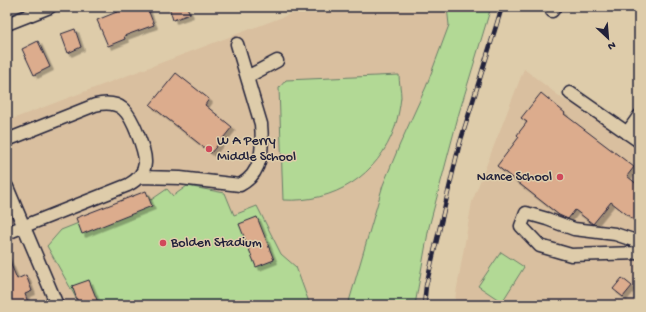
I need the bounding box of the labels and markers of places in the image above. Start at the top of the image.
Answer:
place label: W A Perry Middle School [217,133,296,166]
marker: W A Perry Middle School [204,144,214,154]
place label: Nance School [477,169,552,186]
marker: Nance School [555,172,565,182]
place label: Bolden Stadium [170,235,262,252]
marker: Bolden Stadium [158,238,168,248]

